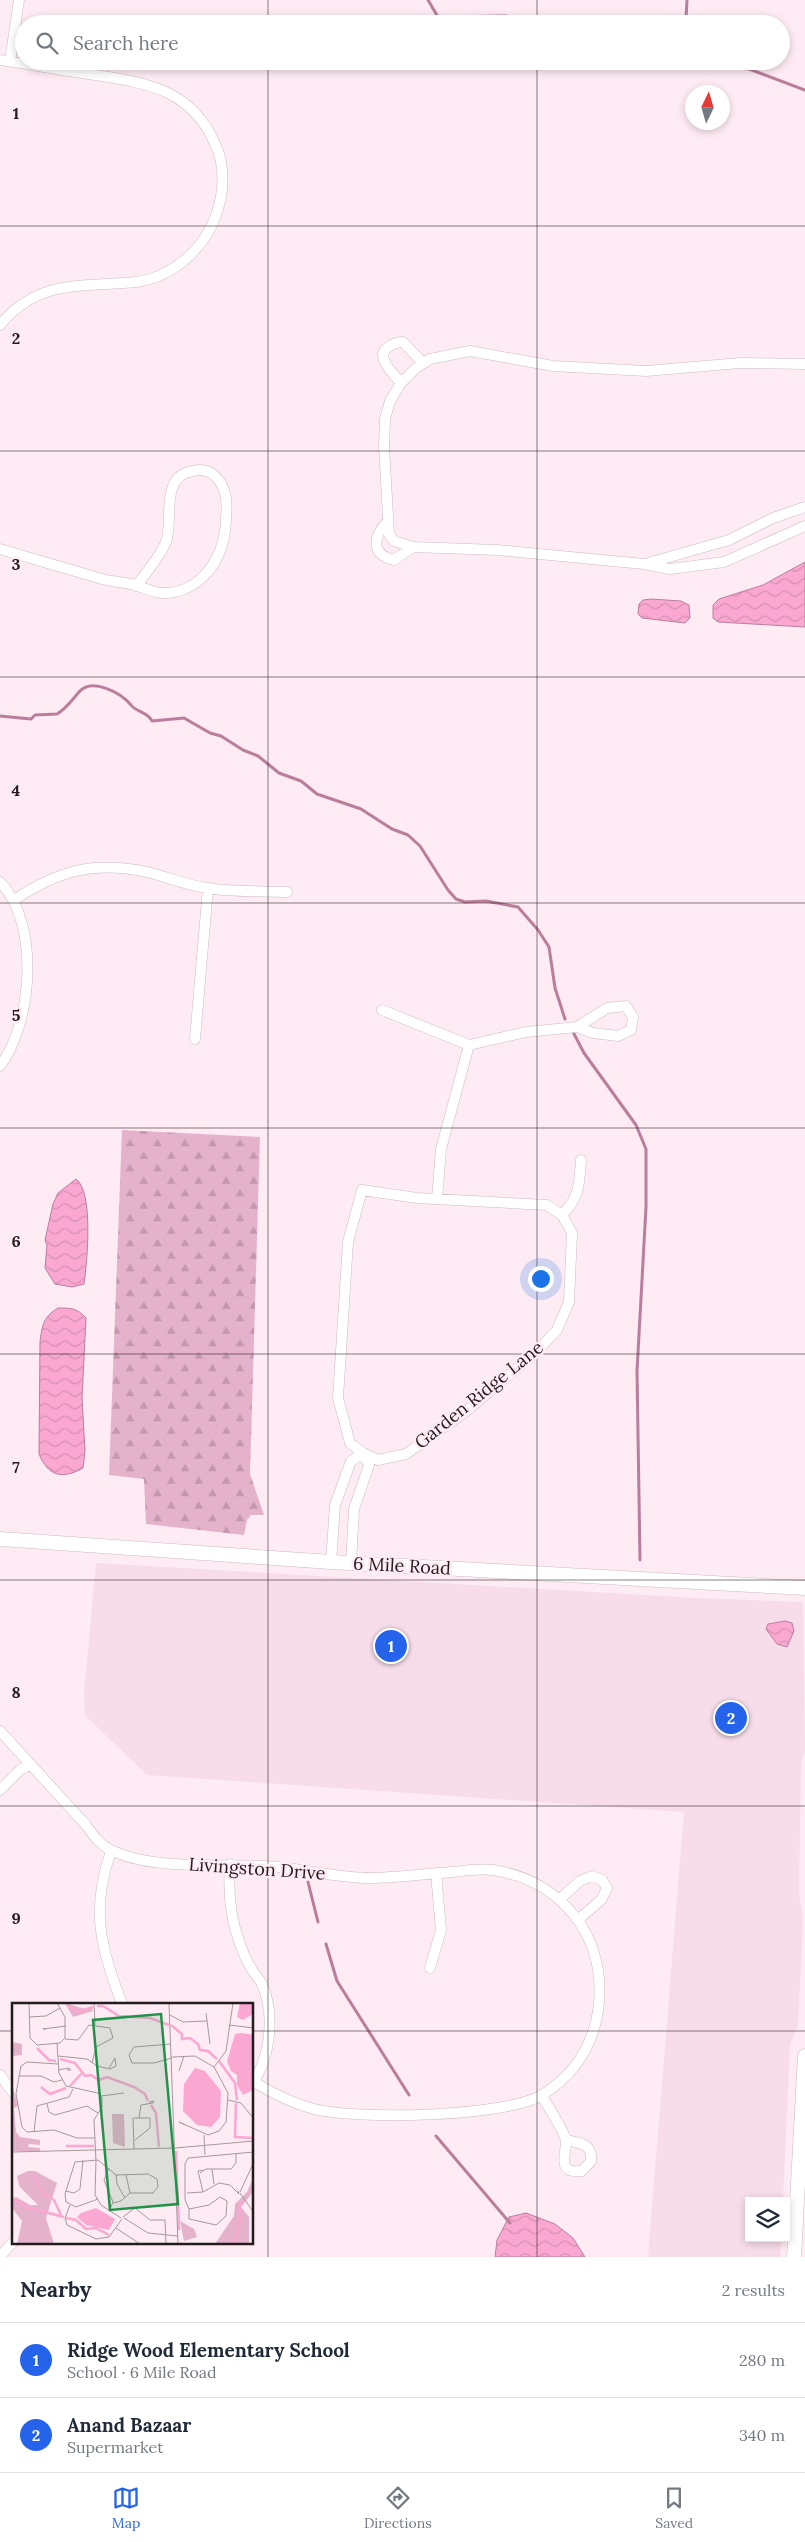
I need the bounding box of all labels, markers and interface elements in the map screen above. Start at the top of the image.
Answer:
search box [15,15,790,70]
icon: search [33,29,61,57]
text: Search here [73,31,179,55]
north arrow [685,85,730,130]
text: 1 [13,103,19,123]
text: 2 [12,328,20,348]
text: 3 [12,554,21,574]
text: 4 [12,780,21,800]
text: 5 [12,1005,21,1025]
text: 6 [11,1231,21,1251]
your location [528,1266,554,1292]
street label: Garden Ridge Lane [410,1335,548,1454]
text: 7 [12,1457,20,1477]
street label: 6 Mile Road [353,1551,452,1580]
pin: 1 [375,1627,407,1665]
text: 8 [11,1682,21,1702]
pin: 2 [715,1699,747,1737]
street label: Livingston Drive [188,1852,326,1885]
text: 9 [11,1908,21,1928]
inset map [12,2003,254,2244]
map controls [745,2197,790,2242]
button: layers [745,2197,790,2242]
text: Nearby [20,2276,91,2303]
text: 2 results [722,2280,785,2300]
text: Ridge Wood Elementary School [67,2338,350,2362]
text: 1 [33,2350,39,2370]
text: 280 m [739,2350,785,2370]
text: School · 6 Mile Road [67,2362,217,2382]
text: Anand Bazaar [67,2413,191,2437]
text: 2 [32,2425,40,2445]
text: 340 m [739,2425,785,2445]
text: Supermarket [67,2437,163,2457]
tab: Map [112,2484,140,2532]
tab: Directions [364,2484,432,2532]
tab: Saved [655,2484,693,2532]

